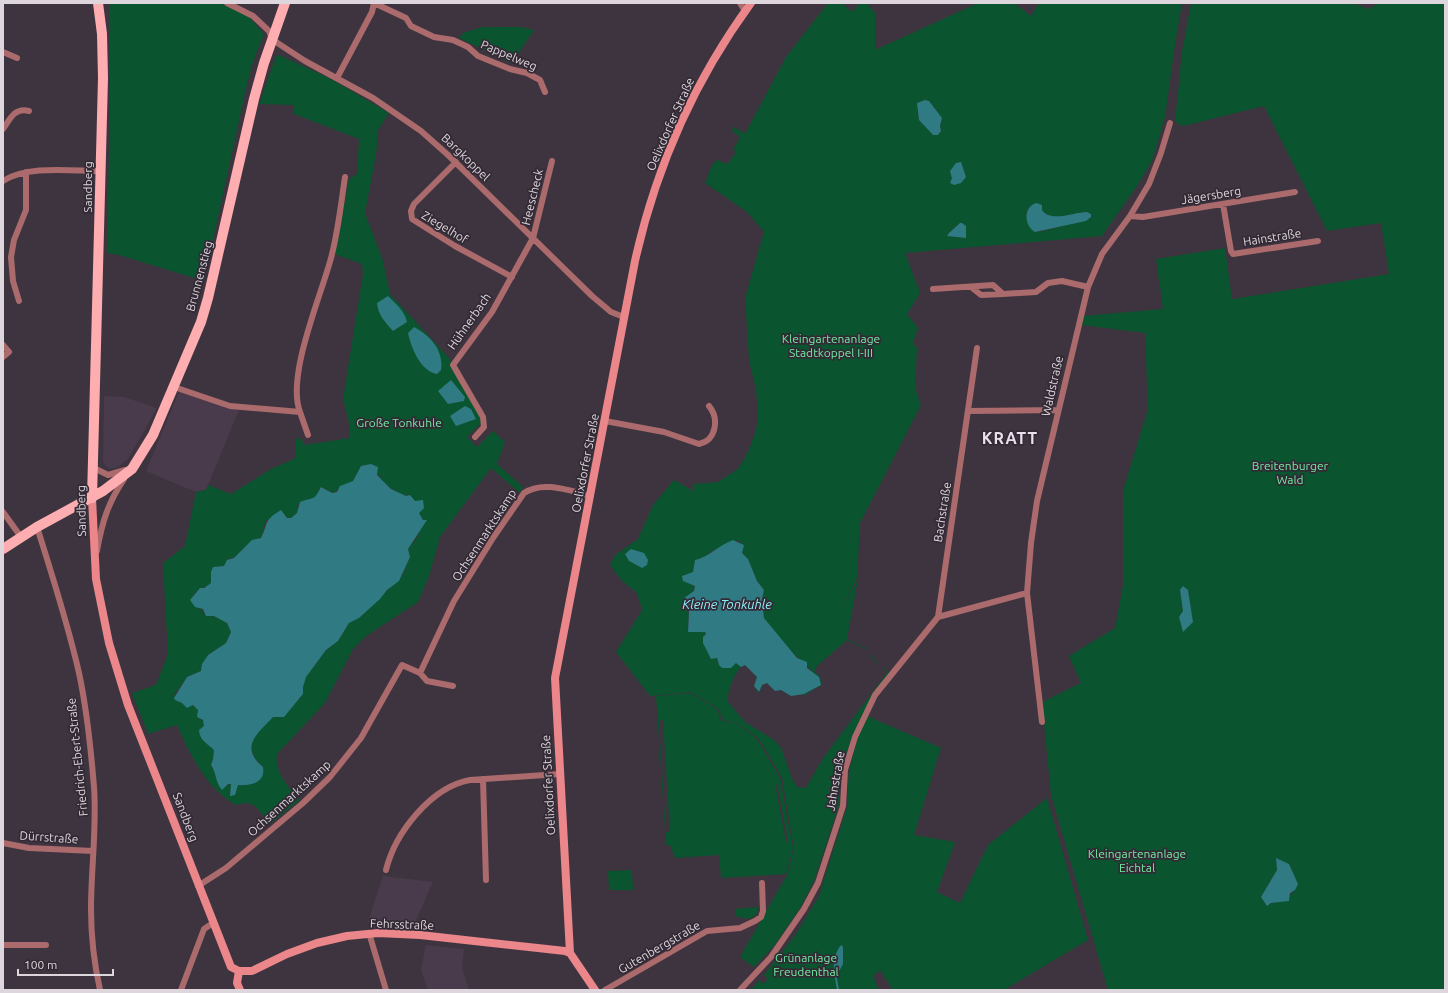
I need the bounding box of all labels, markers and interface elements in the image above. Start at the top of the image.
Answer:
street label: Pappelweg [479,37,539,73]
street label: Oelixdorfer Straße [644,75,696,173]
street label: Bargkoppel [439,131,493,183]
street label: Sandberg [81,161,94,213]
street label: Heescheck [519,168,545,226]
street label: Jägersberg [1180,184,1242,206]
street label: Ziegelhof [420,208,471,246]
street label: Hainstraße [1242,226,1302,248]
street label: Brunnenstieg [183,239,215,313]
street label: Hühnerbach [445,290,493,352]
park label: Kleingartenanlage Stadtkoppel I-III [782,332,880,359]
street label: Waldstraße [1039,354,1065,418]
street label: Oelixdorfer Straße [569,412,601,514]
park label: Große Tonkuhle [356,416,442,429]
district label: KRATT [982,429,1038,447]
park label: Breitenburger Wald [1252,459,1329,486]
street label: Bachstraße [931,481,953,543]
street label: Sandberg [74,485,88,537]
street label: Ochsenmarktskamp [449,487,519,583]
water label: Kleine Tonkuhle [682,597,772,611]
street label: Friedrich-Ebert-Straße [64,697,90,817]
street label: Oelixdorfer Straße [539,734,557,836]
street label: Jahnstraße [823,750,847,812]
street label: Ochsenmarktskamp [245,757,333,839]
street label: Sandberg [171,791,201,843]
street label: Dürrstraße [19,828,79,846]
park label: Kleingartenanlage Eichtal [1088,847,1186,874]
street label: Fehrsstraße [370,916,434,932]
street label: Gutenbergstraße [616,918,702,976]
scale bar [18,951,113,977]
park label: Grünanlage Freudenthal [773,951,839,978]
text: 100 m [24,958,57,971]

